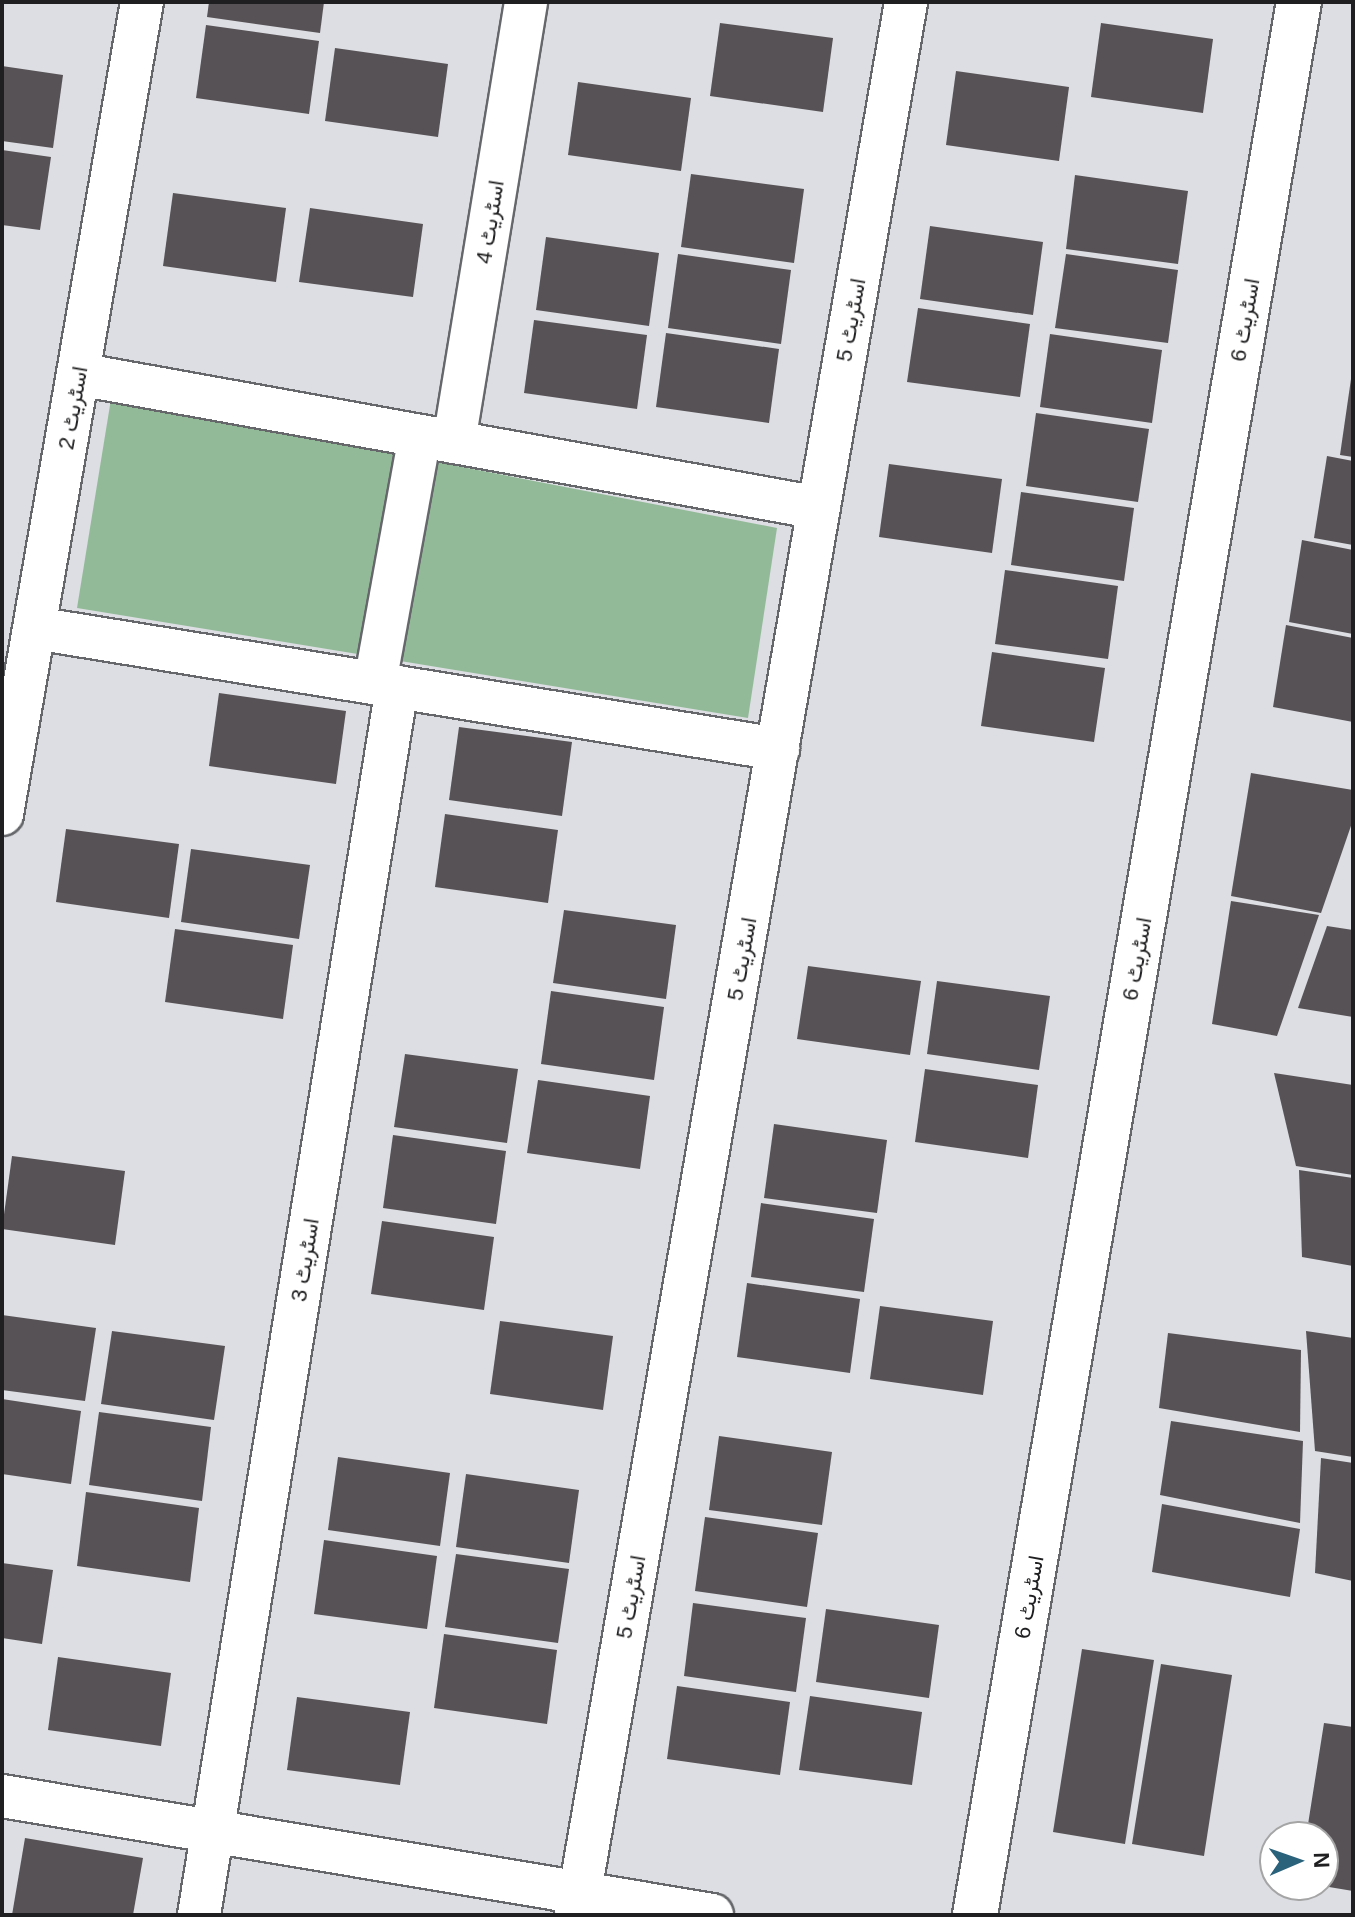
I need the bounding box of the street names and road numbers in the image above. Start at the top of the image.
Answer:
street label: اسٹریٹ 4 [470,178,510,266]
street label: اسٹریٹ 5 [831,276,871,364]
street label: اسٹریٹ 6 [1225,276,1265,364]
street label: اسٹریٹ 2 [53,364,93,452]
street label: اسٹریٹ 5 [722,915,762,1003]
street label: اسٹریٹ 6 [1117,915,1157,1003]
street label: اسٹریٹ 3 [285,1216,325,1304]
street label: اسٹریٹ 5 [611,1553,651,1641]
street label: اسٹریٹ 6 [1009,1553,1049,1641]

